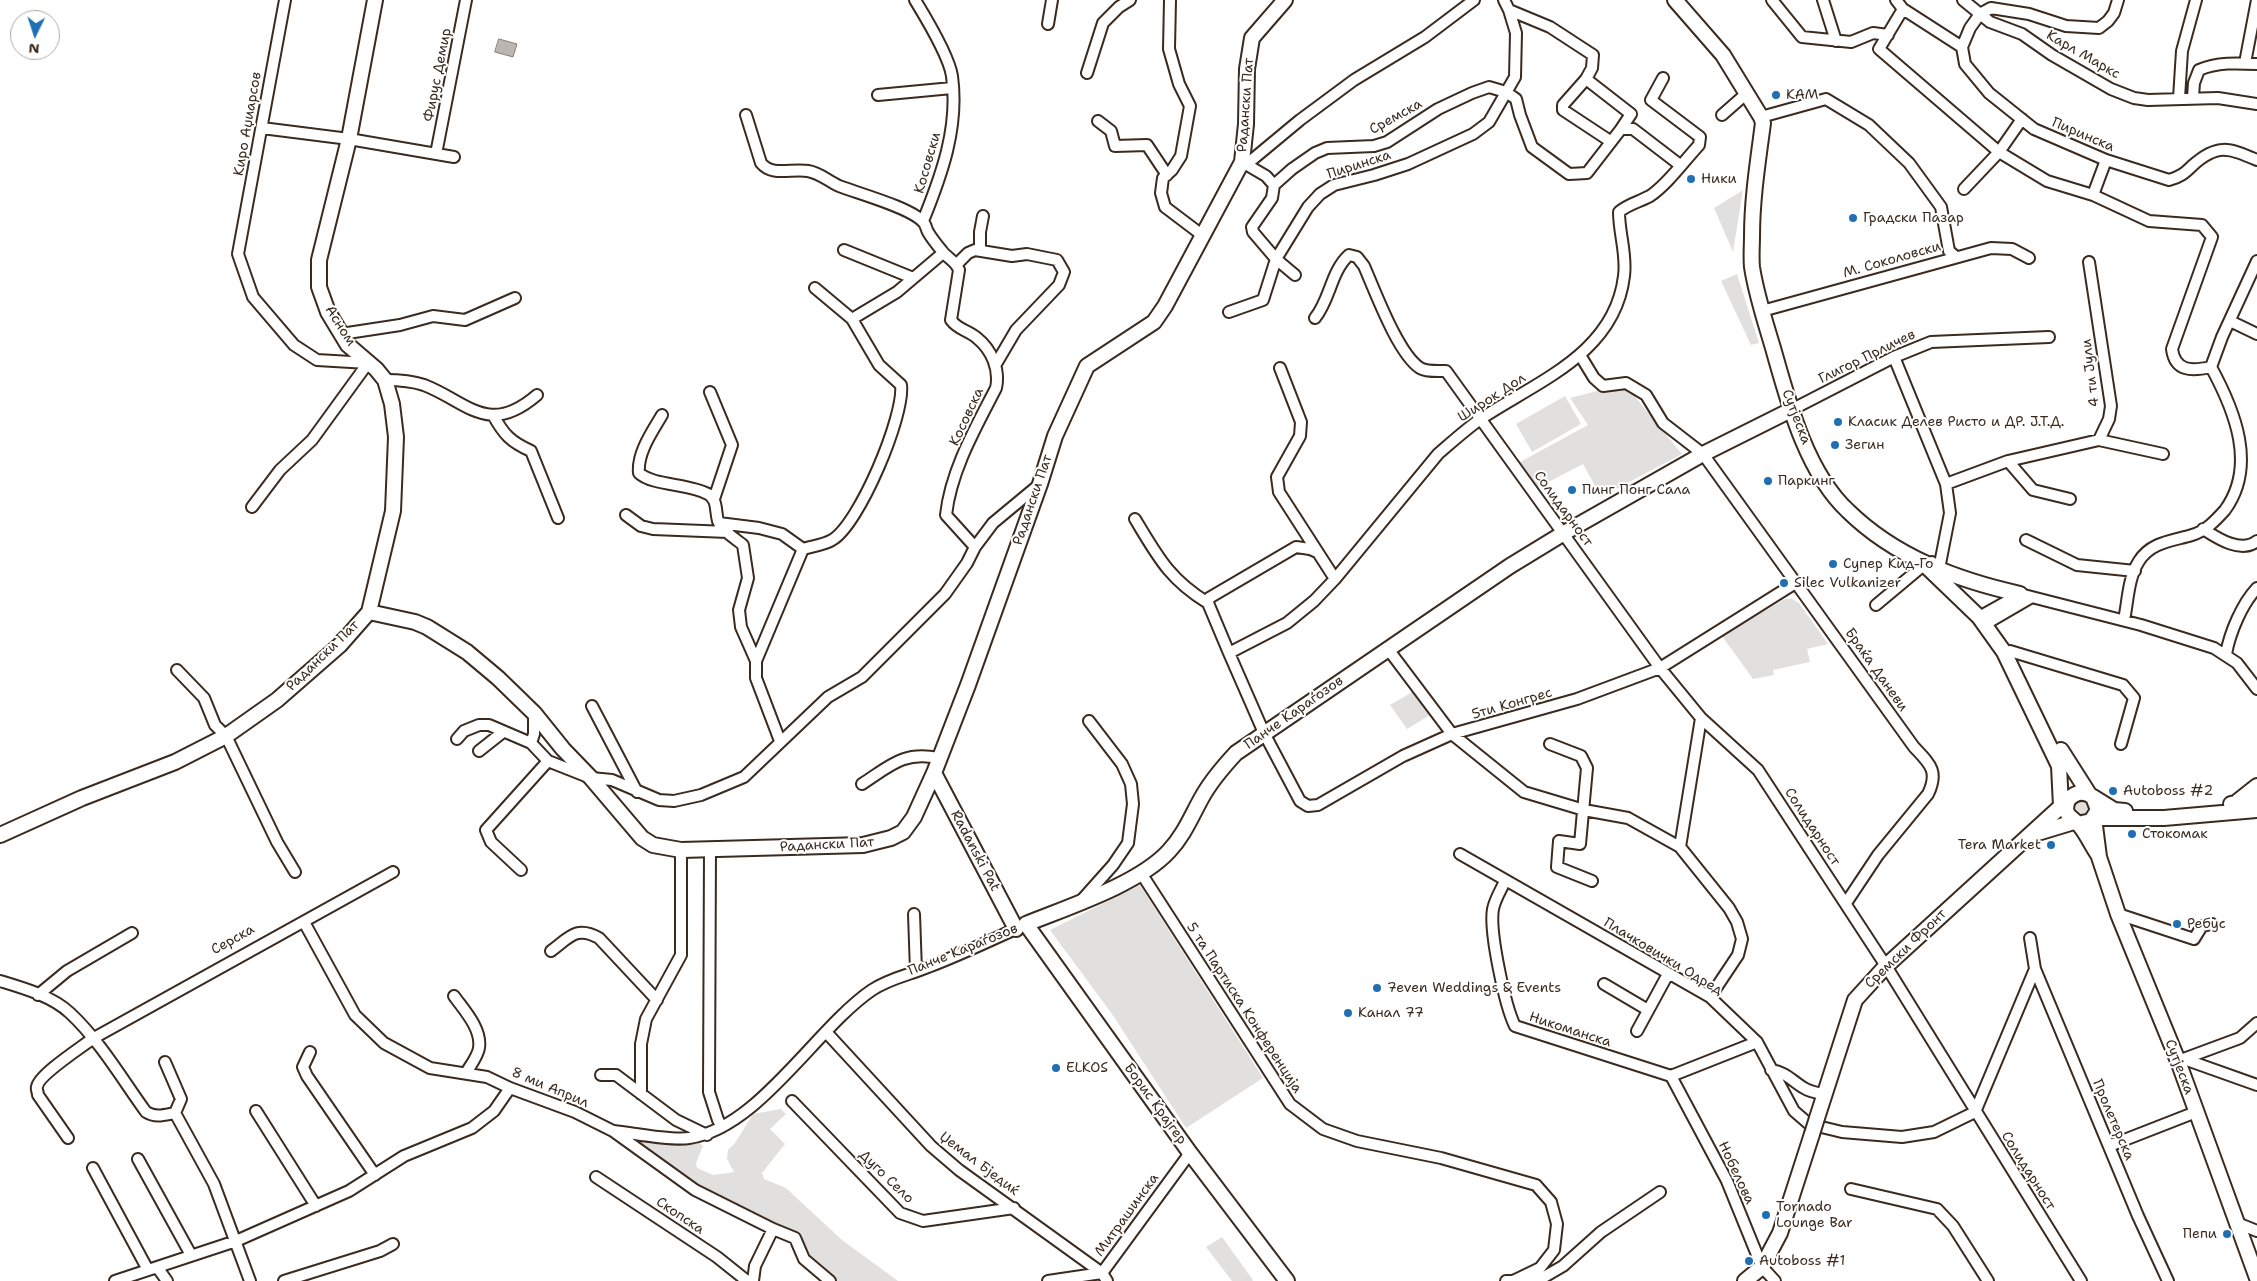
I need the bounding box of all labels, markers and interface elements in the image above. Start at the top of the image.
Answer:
north arrow [10,10,60,60]
street label: Фирус Демир [421,27,455,123]
street label: Карл Маркс [2043,27,2123,83]
text: N [28,40,40,58]
street label: Радански Пат [1234,57,1258,153]
street label: Киро Аџиарсов [231,71,265,177]
place label: КАМ [1786,87,1819,103]
marker: КАМ [1770,89,1782,101]
street label: Сремска [1367,96,1425,138]
street label: Пиринска [2049,114,2117,156]
street label: Косовски [911,130,945,196]
street label: Пиринска [1325,147,1393,183]
place label: Ники [1701,171,1737,187]
marker: Ники [1685,173,1697,185]
place label: Градски Пазар [1863,210,1964,226]
marker: Градски Пазар [1847,212,1859,224]
street label: М. Соколовски [1841,238,1943,282]
street label: Асном [321,303,359,349]
street label: Глигор Прличев [1816,326,1918,388]
street label: 4 ти Јули [2078,338,2104,408]
street label: Широк Дол [1455,370,1529,426]
street label: Косовска [946,385,988,449]
street label: Сутјеска [1778,387,1814,447]
place label: Класик Делев Ристо и ДР. Ј.Т.Д. [1848,414,2064,430]
marker: Класик Делев Ристо и ДР. Ј.Т.Д. [1832,416,1844,428]
place label: Зегин [1845,437,1884,453]
marker: Зегин [1829,439,1841,451]
street label: Радански Пат [1010,453,1056,547]
street label: Солидарност [1530,468,1596,550]
place label: Паркинг [1778,473,1835,489]
marker: Паркинг [1762,475,1774,487]
place label: Пинг Понг Сала [1582,482,1690,498]
marker: Пинг Понг Сала [1566,484,1578,496]
place label: Супер Кид-Го [1843,556,1933,572]
marker: Супер Кид-Го [1827,558,1839,570]
place label: Silec Vulkanizer [1794,575,1901,591]
marker: Silec Vulkanizer [1778,577,1790,589]
street label: Радански Пат [283,617,363,695]
street label: Браќа Даневи [1841,625,1911,715]
street label: Панче Караѓозов [1241,673,1347,753]
street label: 5ти Конгрес [1470,685,1554,723]
place label: Autoboss #2 [2123,783,2213,799]
street label: Солидарност [1781,785,1843,869]
marker: Autoboss #2 [2107,785,2119,797]
street label: Radanski Pat [947,808,1003,894]
place label: Стокомак [2142,826,2208,842]
marker: Стокомак [2126,828,2138,840]
street label: Радански Пат [779,834,875,856]
place label: Tera Market [1958,837,2041,853]
marker: Tera Market [2045,839,2057,851]
street label: Сремски Фронт [1862,906,1950,992]
street label: Плачковички Одред [1600,915,1726,999]
place label: Ребус [2187,916,2226,932]
marker: Ребус [2171,918,2183,930]
street label: Панче Караѓозов [906,920,1020,980]
street label: 5 та Партиска Конференција [1183,920,1305,1096]
street label: Серска [208,921,258,959]
place label: 7even Weddings & Events [1387,980,1561,996]
marker: 7even Weddings & Events [1371,982,1383,994]
place label: Канал 77 [1358,1005,1424,1021]
marker: Канал 77 [1342,1007,1354,1019]
street label: Никоманска [1527,1009,1613,1051]
street label: Сутјеска [2161,1037,2197,1097]
place label: ELKOS [1066,1060,1108,1076]
street label: Борис Крајгер [1120,1060,1190,1148]
marker: ELKOS [1050,1062,1062,1074]
street label: 8 ми Април [509,1064,591,1112]
street label: Пролетерска [2088,1077,2138,1163]
street label: Џемал Бједиќ [936,1129,1022,1199]
street label: Солидарност [1997,1129,2059,1213]
street label: Нобелова [1714,1139,1758,1207]
street label: Дуго Село [855,1147,917,1207]
street label: Митрашинска [1091,1170,1163,1260]
street label: Скопска [653,1194,707,1238]
place label: Tornado Lounge Bar [1776,1199,1853,1232]
marker: Tornado Lounge Bar [1760,1209,1772,1221]
place label: Пепи [2183,1226,2217,1242]
marker: Пепи [2221,1228,2233,1240]
place label: Autoboss #1 [1759,1253,1845,1269]
marker: Autoboss #1 [1743,1255,1755,1267]

